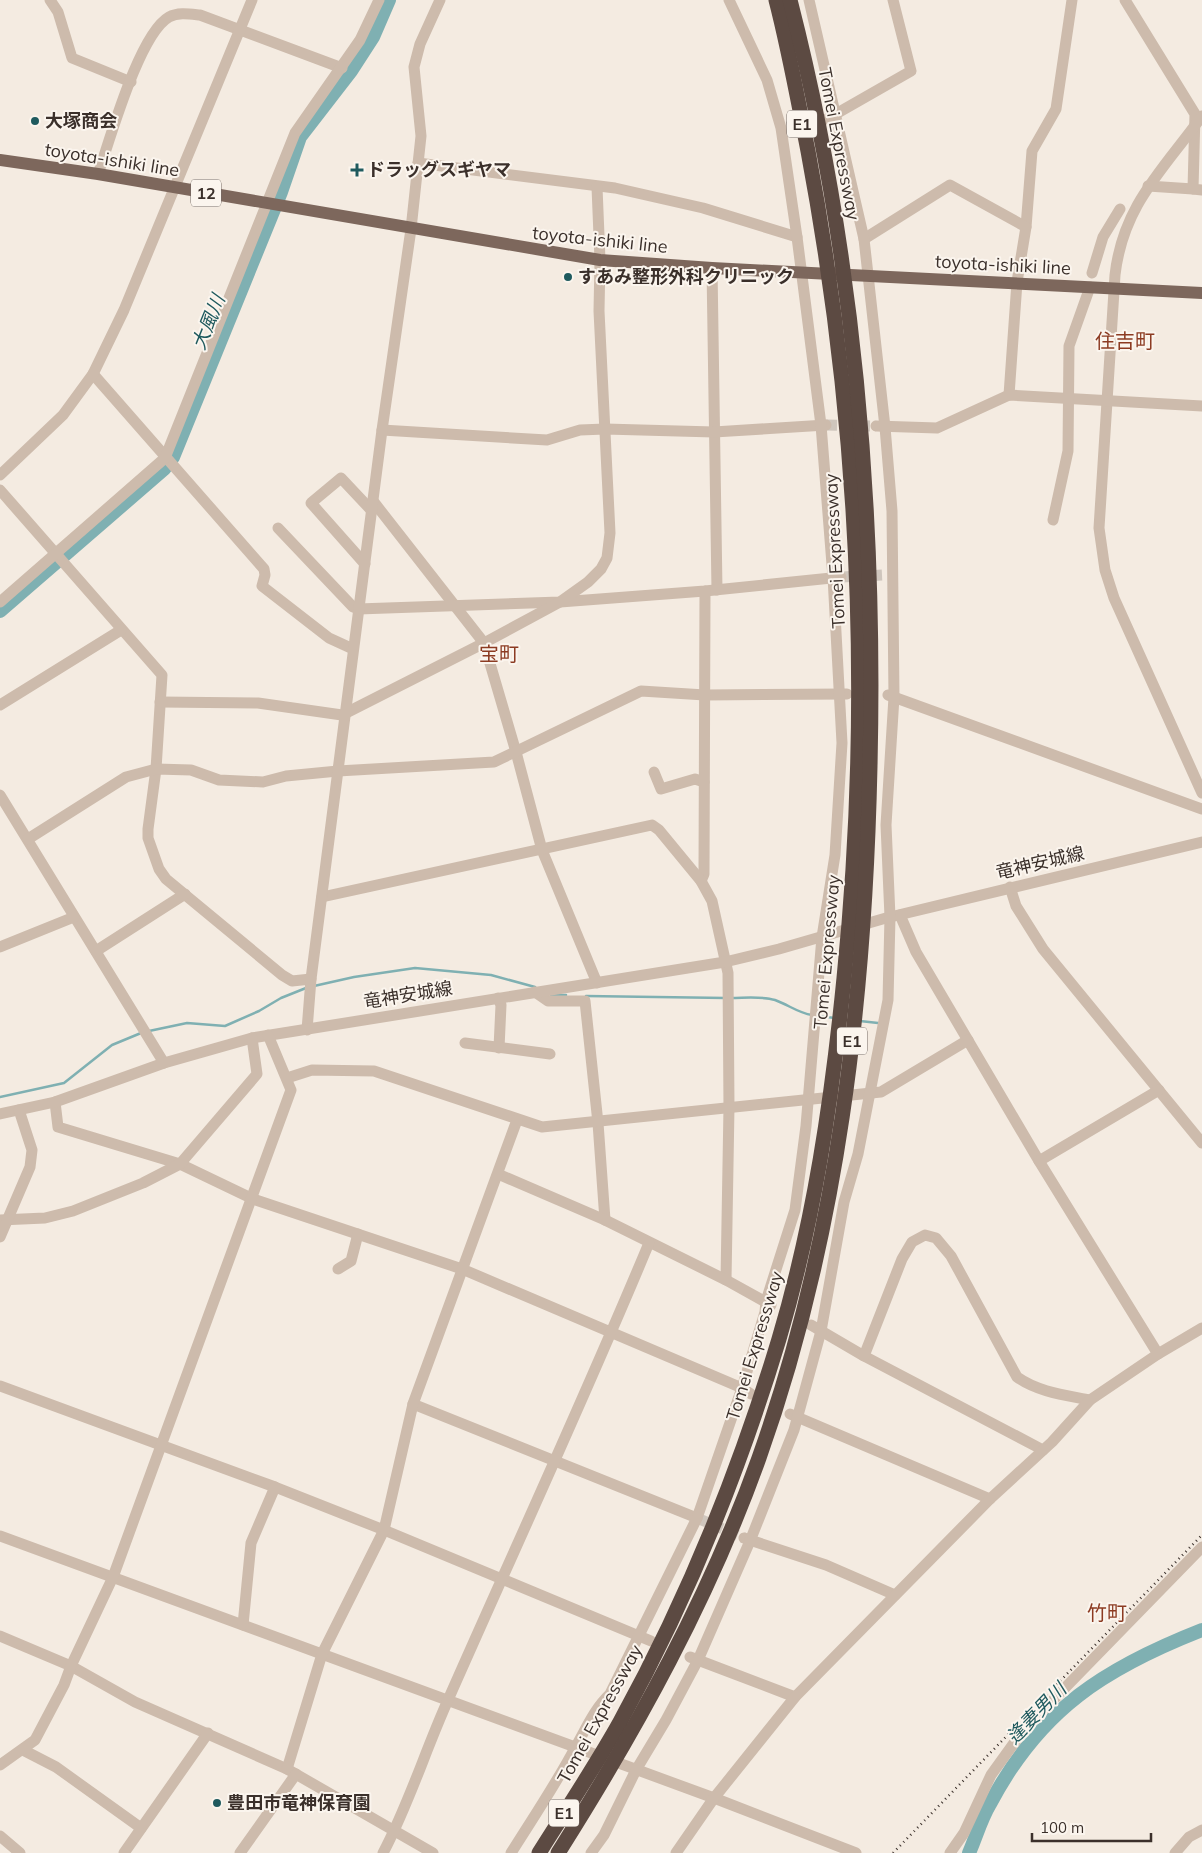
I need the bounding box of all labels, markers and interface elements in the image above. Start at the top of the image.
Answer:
street label: Tomei Expressway [813,66,866,223]
place label: 大塚商会 [45,109,117,132]
road number: E1 [787,110,817,138]
marker: 大塚商会 [29,115,41,127]
street label: toyota-ishiki line [43,138,181,182]
place label: ドラッグスギヤマ [367,158,511,181]
marker: ドラッグスギヤマ [351,164,363,176]
road number: 12 [191,180,221,207]
street label: toyota-ishiki line [531,221,669,258]
street label: toyota-ishiki line [935,249,1072,280]
place label: すあみ整形外科クリニック [578,265,794,288]
marker: すあみ整形外科クリニック [562,271,574,283]
water label: 大風川 [186,289,231,353]
district label: 住吉町 [1095,328,1155,353]
street label: Tomei Expressway [819,473,850,629]
district label: 宝町 [479,641,519,666]
street label: 竜神安城線 [993,841,1086,884]
street label: Tomei Expressway [808,873,845,1030]
street label: 竜神安城線 [362,976,454,1013]
road number: E1 [837,1028,867,1054]
street label: Tomei Expressway [721,1268,788,1423]
district label: 竹町 [1087,1600,1127,1625]
street label: Tomei Expressway [552,1640,647,1787]
water label: 逢妻男川 [1001,1676,1072,1749]
place label: 豊田市竜神保育園 [227,1791,371,1814]
marker: 豊田市竜神保育園 [211,1797,223,1809]
road number: E1 [549,1800,579,1826]
scale bar [1032,1810,1151,1842]
text: 100 m [1040,1818,1084,1837]

